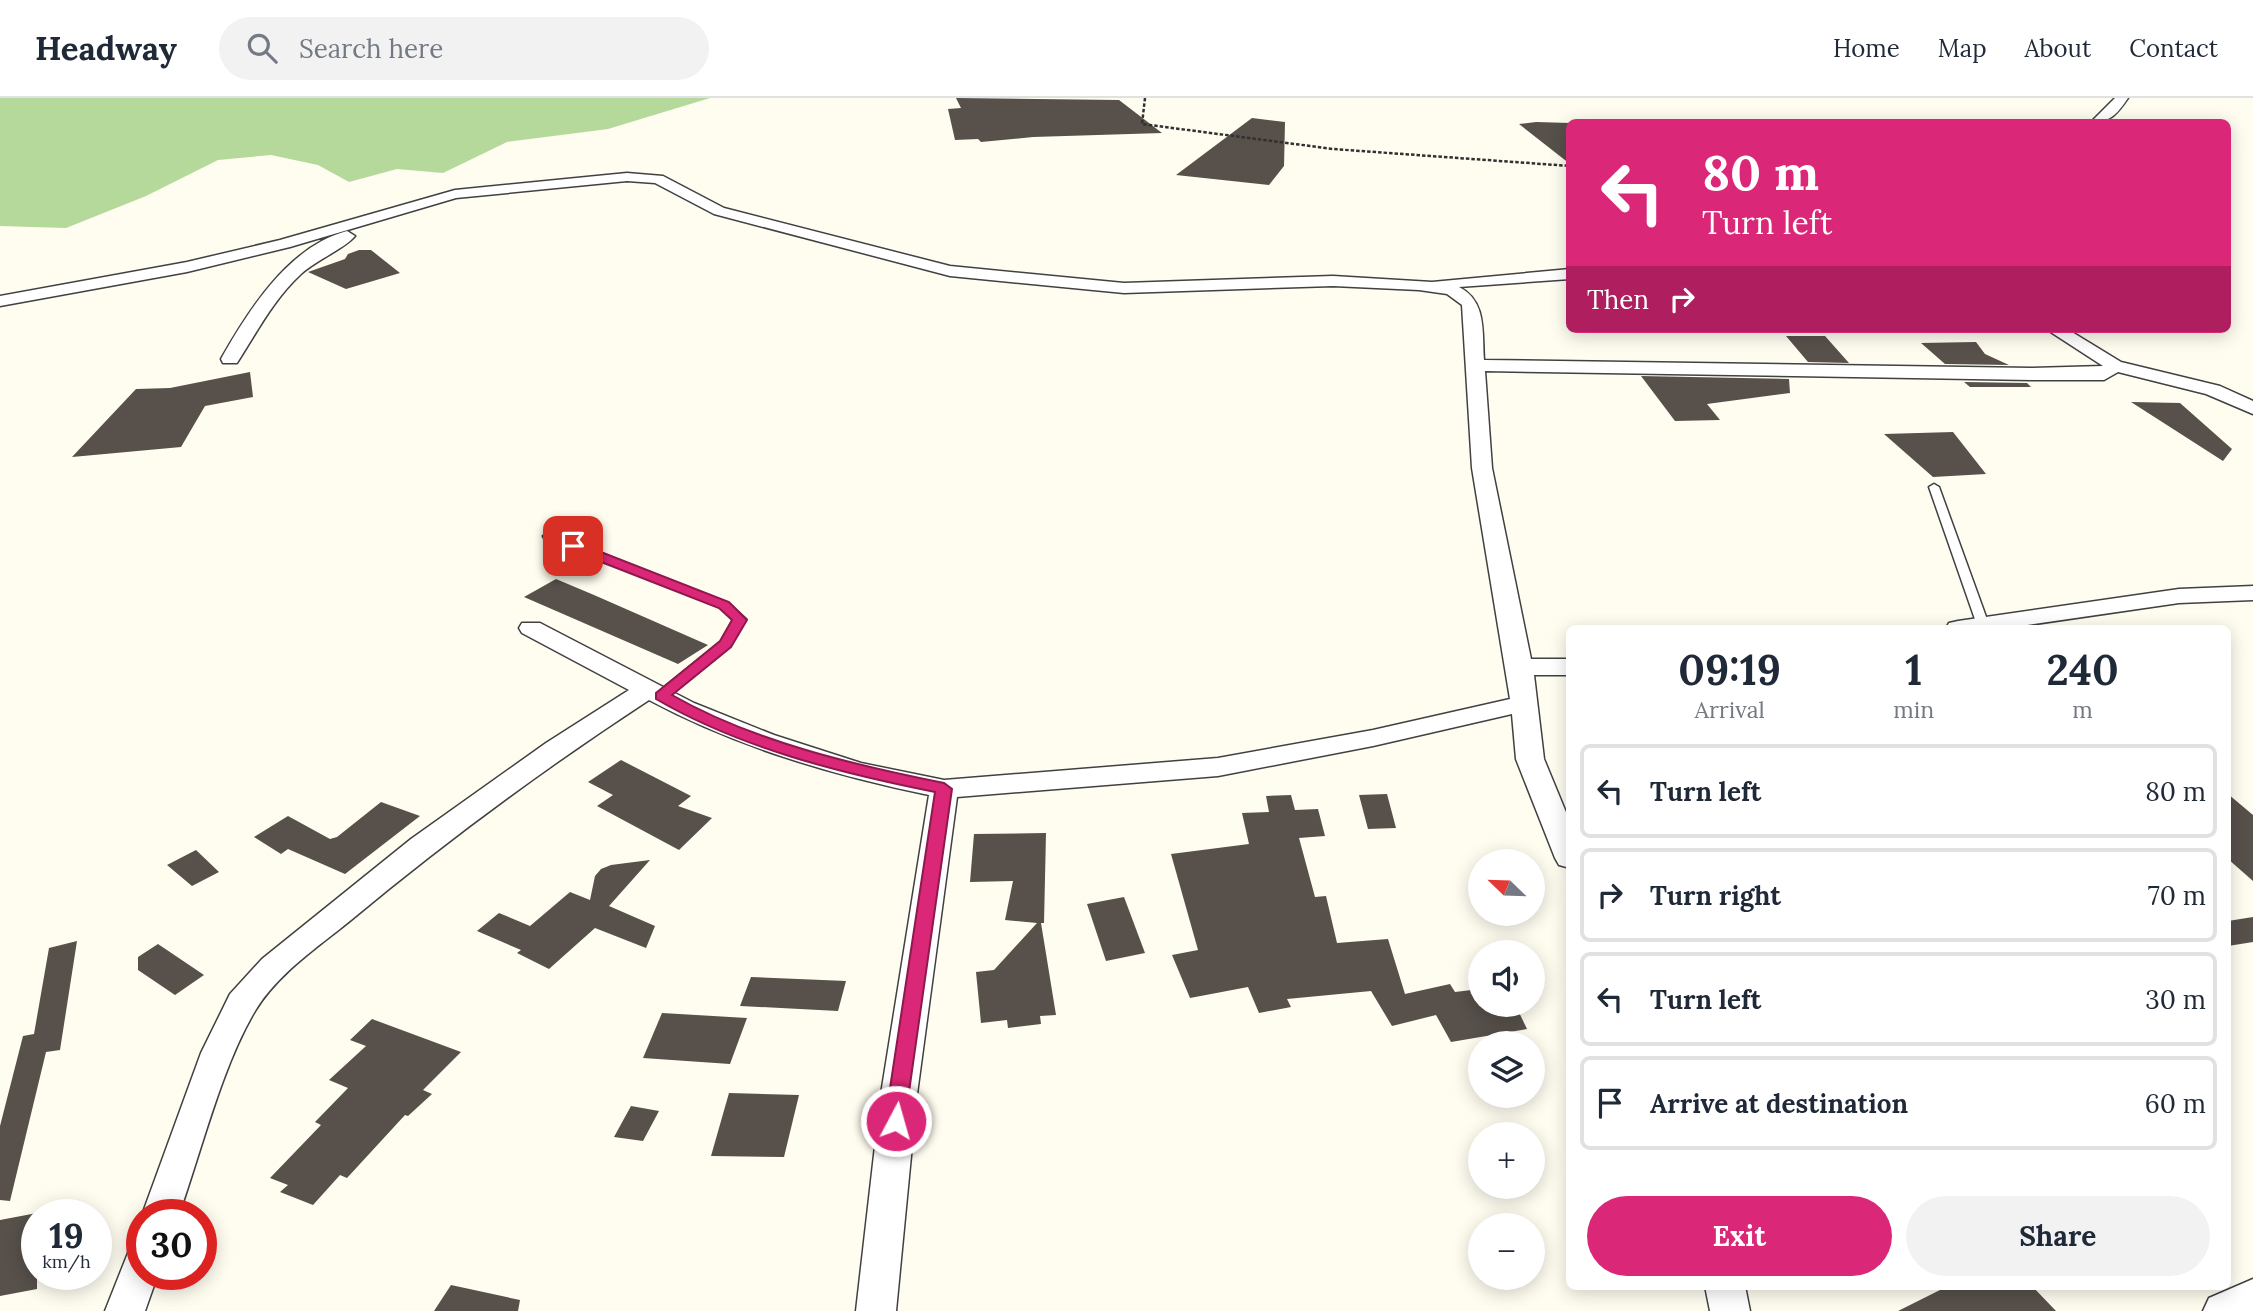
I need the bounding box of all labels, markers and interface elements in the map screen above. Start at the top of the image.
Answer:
search box [219,17,709,80]
text: Headway [35,27,177,69]
icon: search [243,29,281,67]
text: Search here [299,32,443,65]
text: Home [1833,33,1900,64]
text: Map [1938,33,1987,64]
text: About [2025,33,2091,64]
text: Contact [2129,33,2218,64]
text: 80 m [1702,141,1819,203]
icon: left [1587,147,1678,238]
text: Turn left [1702,202,1832,243]
icon: right [1663,280,1701,318]
text: Then [1587,283,1649,316]
pin [543,516,603,576]
icon: arrive [554,527,592,565]
text: 09:19 [1678,643,1781,697]
text: 1 [1905,643,1922,697]
text: 240 [2047,643,2119,697]
text: Arrival [1694,695,1765,724]
text: min [1893,695,1934,724]
text: m [2072,695,2093,724]
icon: left [1591,772,1629,810]
text: Turn left [1650,775,1761,808]
text: 80 m [2145,775,2206,808]
north arrow [1468,849,1545,926]
map controls [1468,849,1545,1290]
icon: right [1591,876,1629,914]
text: Turn right [1650,879,1781,912]
text: 70 m [2148,879,2206,912]
button: sound [1468,940,1545,1017]
icon: left [1591,980,1629,1018]
text: Turn left [1650,983,1761,1016]
text: 30 m [2145,983,2206,1016]
button: layers [1468,1031,1545,1108]
position arrow [859,1084,933,1158]
icon: arrive [1591,1084,1629,1122]
text: Arrive at destination [1650,1087,1908,1120]
text: 60 m [2145,1087,2206,1120]
button: + [1468,1122,1545,1199]
button: Exit [1587,1196,1892,1276]
button: Share [1906,1196,2210,1276]
speed limit sign: 30 [126,1199,217,1290]
text: 19 [49,1213,84,1258]
button: − [1468,1213,1545,1290]
text: km/h [42,1250,91,1273]

